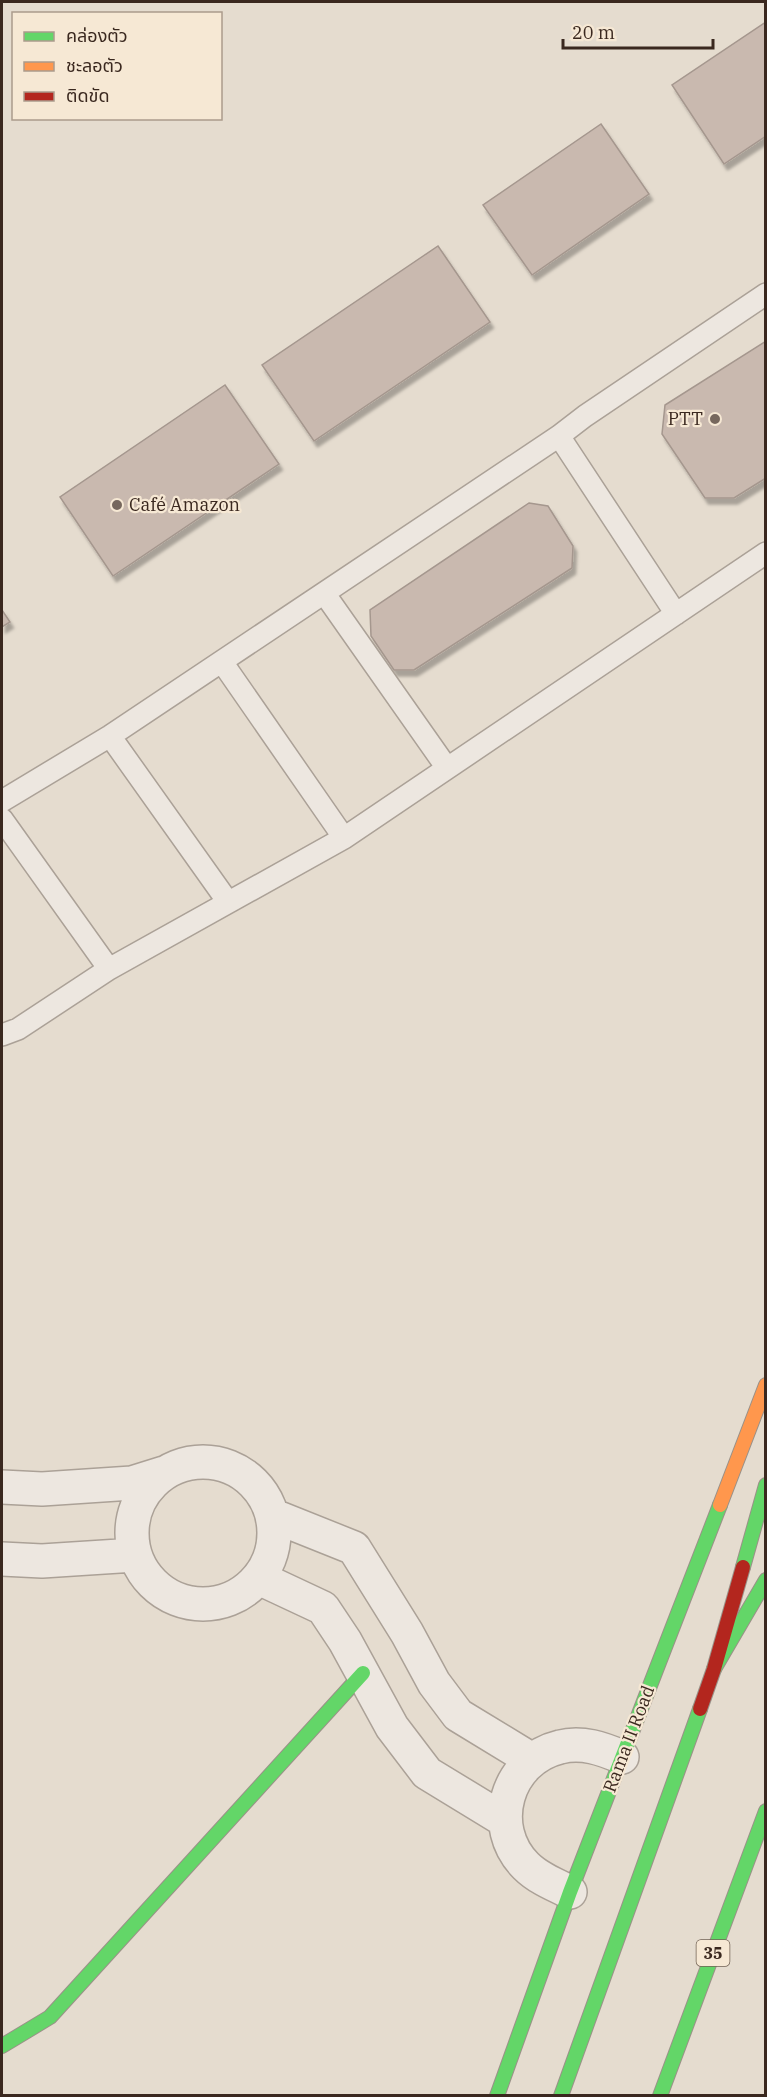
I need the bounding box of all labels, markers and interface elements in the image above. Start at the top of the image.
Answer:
legend [12,12,222,120]
scale bar [563,12,713,50]
text: 20 m [572,21,615,44]
text: คล่องตัว [66,24,128,47]
text: ชะลอตัว [66,54,123,77]
text: ติดขัด [66,84,109,107]
place label: PTT [668,407,703,430]
marker: PTT [708,412,722,426]
place label: Café Amazon [129,493,240,516]
marker: Café Amazon [110,498,124,512]
street label: Rama II Road [598,1682,659,1796]
road number: 35 [696,1940,730,1966]

